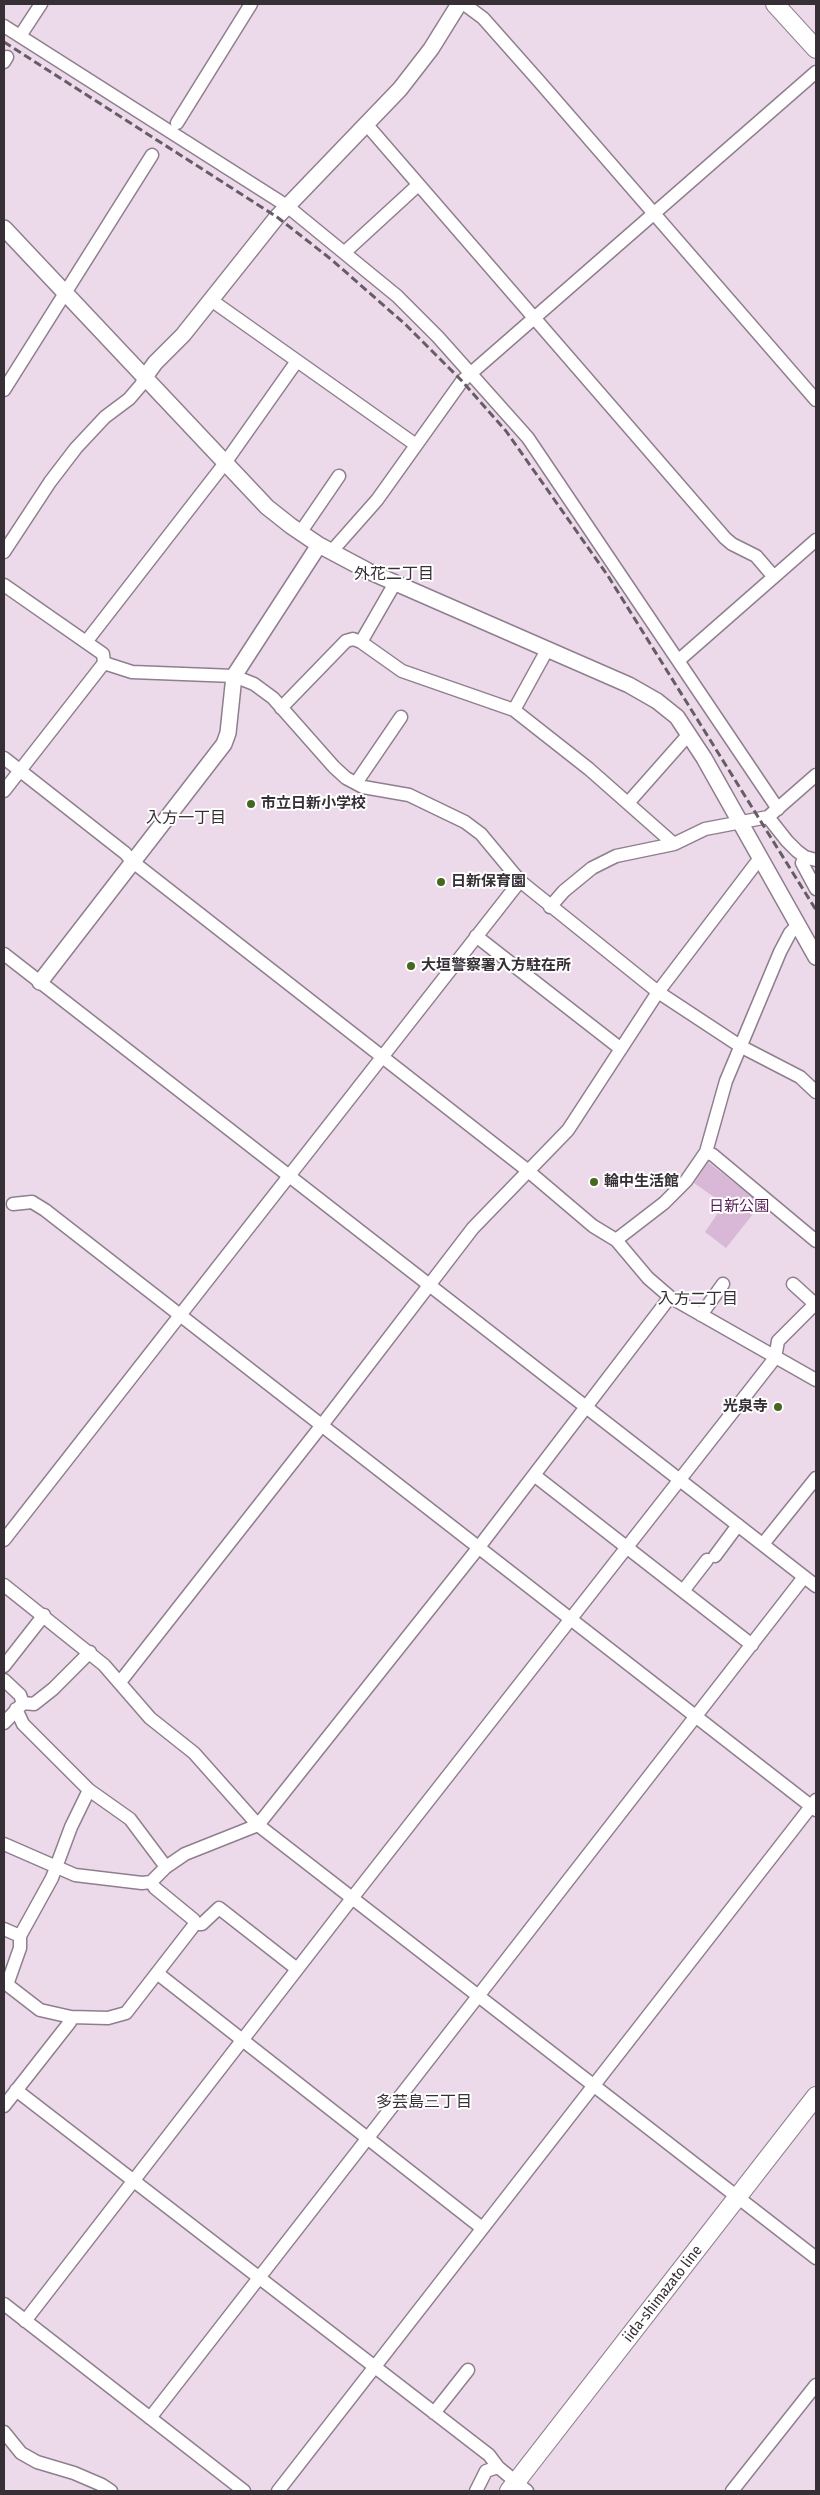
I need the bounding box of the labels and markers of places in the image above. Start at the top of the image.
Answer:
place label: 市立日新小学校 [261,795,366,813]
marker: 市立日新小学校 [245,798,257,810]
place label: 日新保育園 [451,873,526,891]
marker: 日新保育園 [435,876,447,888]
place label: 大垣警察署入方駐在所 [421,957,571,975]
marker: 大垣警察署入方駐在所 [405,960,417,972]
place label: 輪中生活館 [604,1173,679,1191]
marker: 輪中生活館 [588,1176,600,1188]
place label: 光泉寺 [723,1398,768,1416]
marker: 光泉寺 [772,1401,784,1413]

